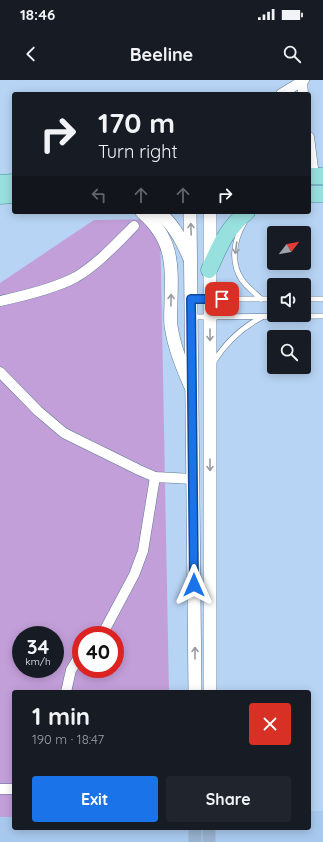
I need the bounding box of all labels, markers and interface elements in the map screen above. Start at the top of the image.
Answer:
text: 18:46 [20,5,55,24]
icon: back [20,43,42,65]
text: Beeline [130,43,193,66]
icon: search [281,43,303,65]
text: 170 m [98,105,175,140]
icon: right [32,108,84,160]
text: Turn right [98,140,178,163]
icon: left [88,184,110,206]
icon: ahead [130,184,152,206]
icon: ahead [172,184,194,206]
icon: right [214,184,236,206]
one-way arrow [187,223,195,236]
north arrow [267,226,311,270]
map controls [267,226,311,374]
one-way arrow [232,241,240,254]
button: sound [267,278,311,322]
pin [205,282,239,316]
icon: arrive [211,288,233,310]
one-way arrow [168,294,175,307]
one-way arrow [206,328,214,341]
button: search [267,330,311,374]
one-way arrow [206,458,214,471]
position arrow [173,564,215,606]
speed limit sign: 40 [72,626,124,678]
text: 34 [27,634,49,659]
one-way arrow [191,647,199,660]
text: km/h [25,655,51,668]
text: 1 min [32,701,90,731]
button: close [249,703,291,745]
text: 190 m · 18:47 [32,731,104,747]
button: Exit [32,776,158,822]
button: Share [166,776,291,822]

